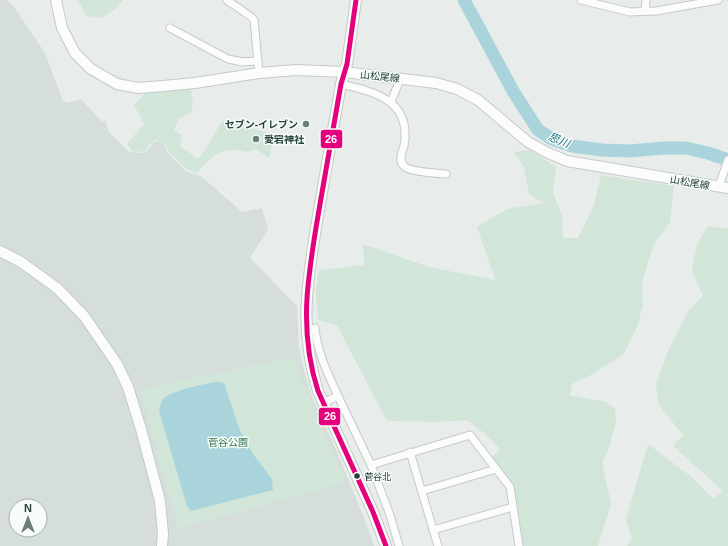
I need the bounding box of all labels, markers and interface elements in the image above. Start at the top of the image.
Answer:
street label: 山松尾線 [359,69,400,84]
place label: セブン-イレブン [225,119,298,130]
marker: セブン-イレブン [301,119,311,129]
line badge: 26 [320,129,343,149]
water label: 思川 [547,130,572,150]
text: 26 [325,133,337,145]
marker: 愛宕神社 [251,134,261,144]
place label: 愛宕神社 [264,134,305,145]
street label: 山松尾線 [669,174,711,191]
line badge: 26 [318,407,341,426]
text: 26 [324,410,336,422]
park label: 菅谷公園 [208,437,248,448]
marker: 菅谷北 [352,471,362,481]
place label: 菅谷北 [364,472,391,482]
north arrow [8,498,48,538]
text: N [24,502,32,514]

